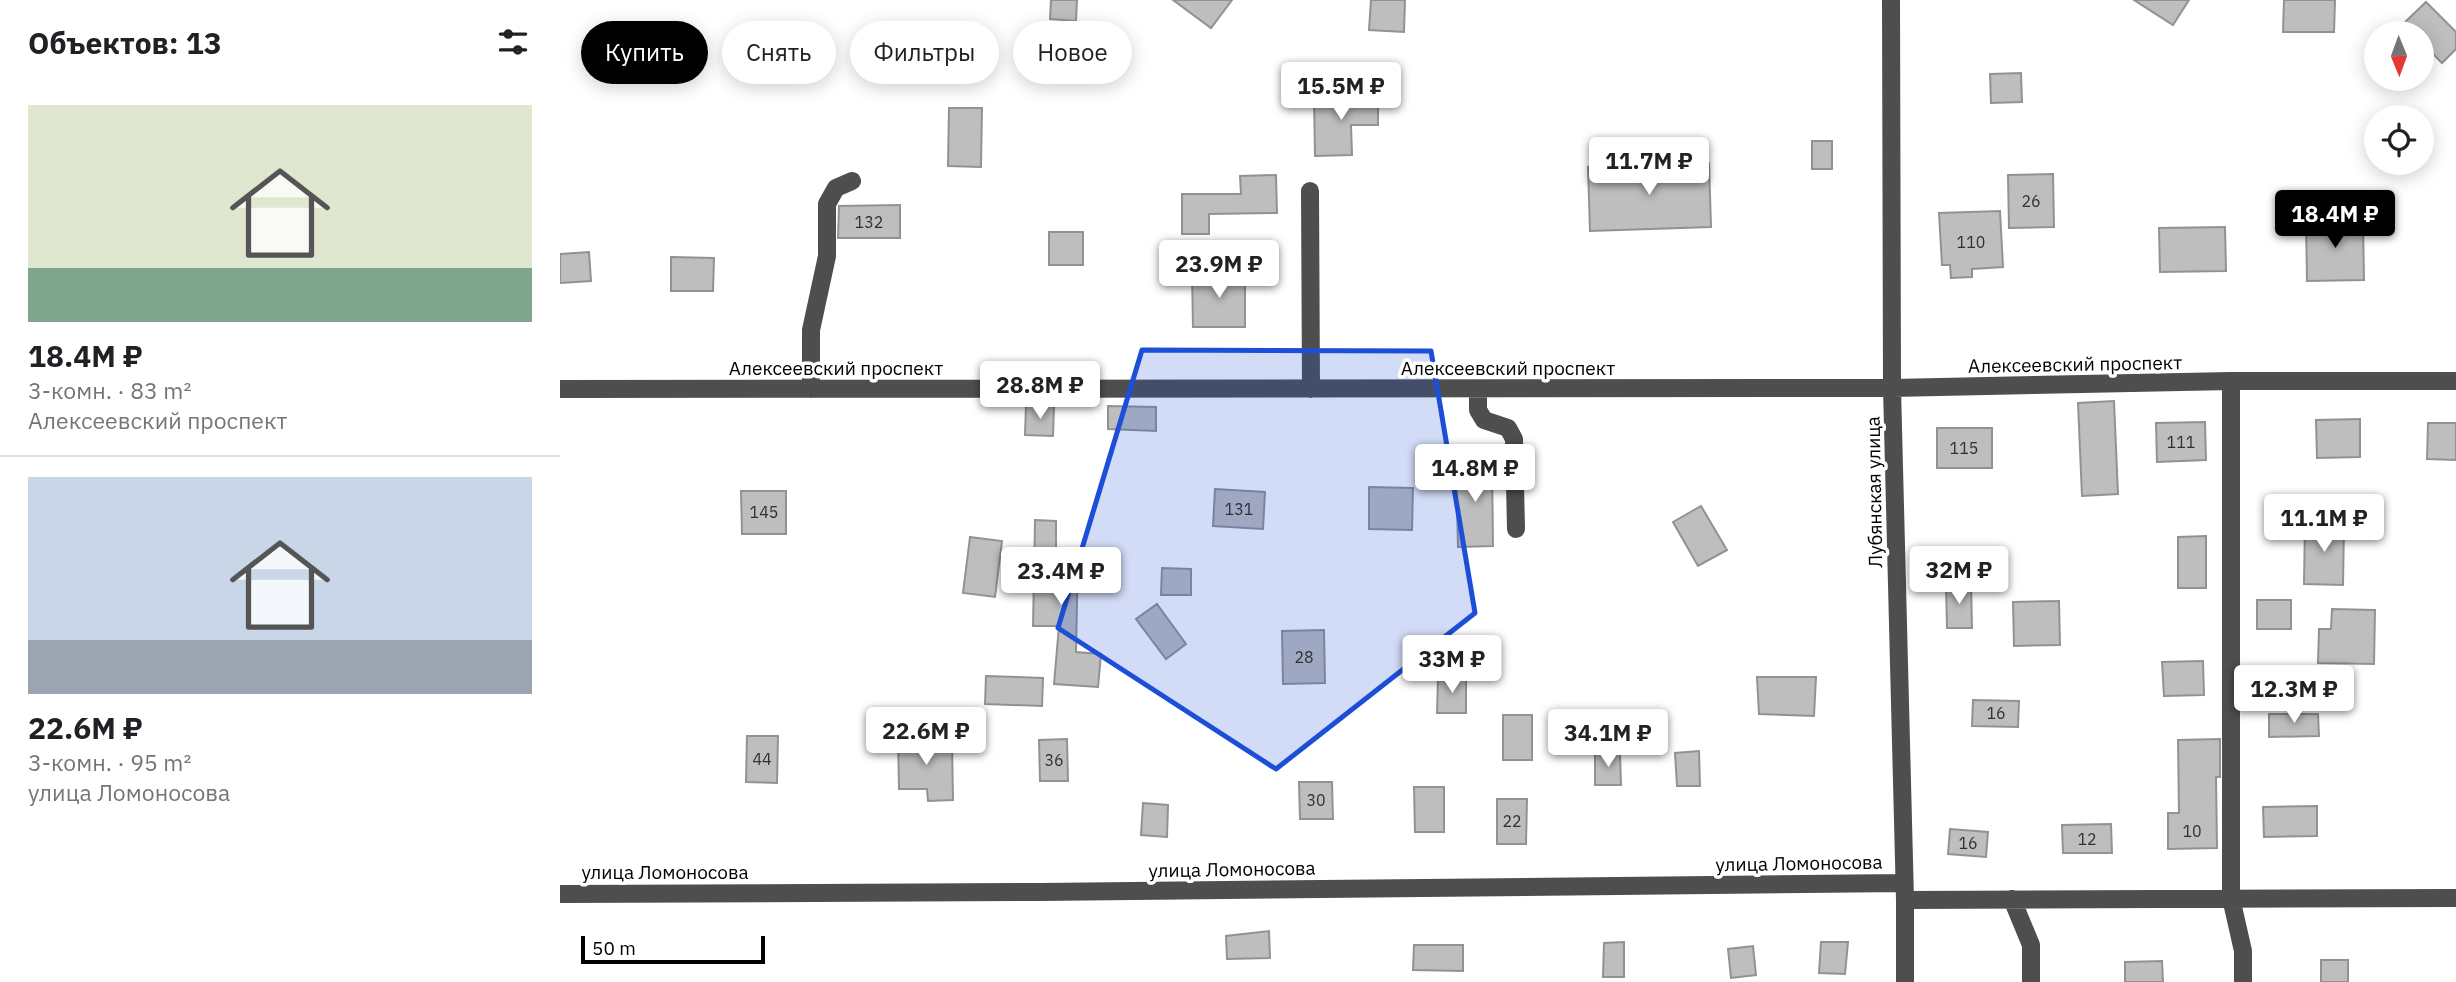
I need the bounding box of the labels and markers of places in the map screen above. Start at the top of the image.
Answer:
pin: 15.5M ₽ [1276,62,1406,122]
pin: 11.7M ₽ [1584,138,1714,197]
pin: 18.4M ₽ [2270,190,2400,250]
pin: 23.9M ₽ [1154,240,1284,300]
pin: 28.8M ₽ [975,362,1105,421]
pin: 14.8M ₽ [1410,444,1540,504]
pin: 11.1M ₽ [2259,494,2389,554]
pin: 32M ₽ [1910,546,2008,606]
pin: 23.4M ₽ [996,548,1126,607]
pin: 33M ₽ [1403,636,1501,695]
pin: 12.3M ₽ [2229,666,2359,725]
pin: 22.6M ₽ [861,708,991,767]
pin: 34.1M ₽ [1543,710,1673,769]

